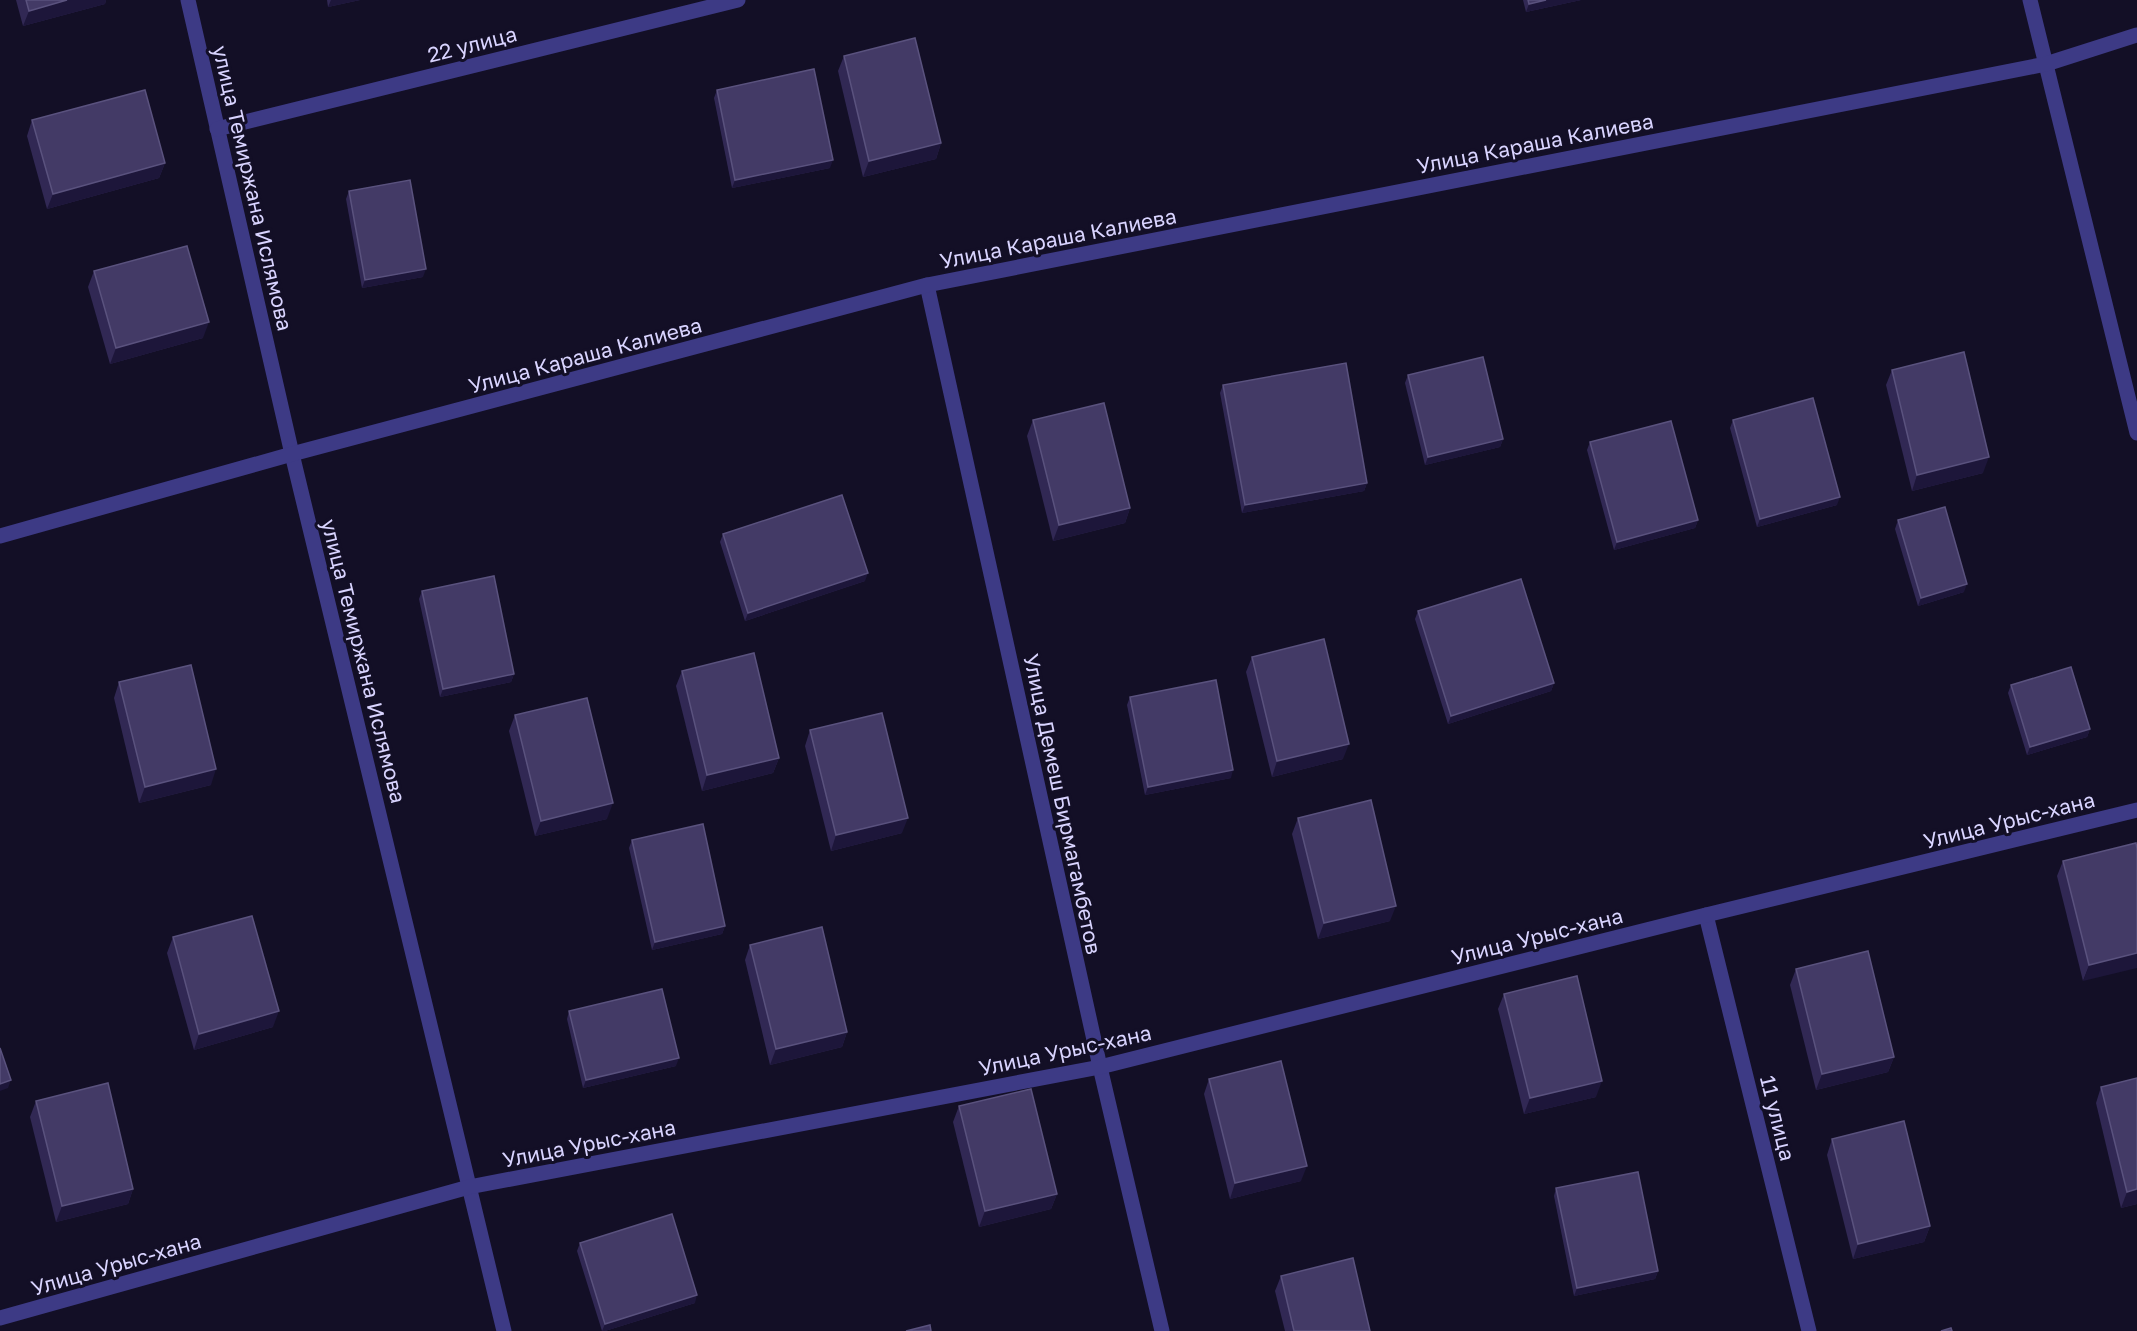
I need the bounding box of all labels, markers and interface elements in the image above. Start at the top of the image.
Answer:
street label: 22 улица [425,20,519,68]
street label: улица Темиржана Ислямова [207,43,299,333]
street label: Улица Караша Калиева [1415,107,1655,179]
street label: Улица Караша Калиева [938,202,1178,274]
street label: Улица Караша Калиева [466,311,704,399]
street label: улица Темиржана Ислямова [316,516,412,806]
street label: Улица Демеш Бирмагамбетов [1018,651,1108,957]
street label: Улица Урыс-хана [1921,786,2097,854]
street label: Улица Урыс-хана [1449,902,1625,970]
street label: Улица Урыс-хана [976,1019,1154,1081]
street label: 11 улица [1755,1073,1801,1163]
street label: Улица Урыс-хана [500,1113,678,1173]
street label: Улица Урыс-хана [28,1227,204,1301]

